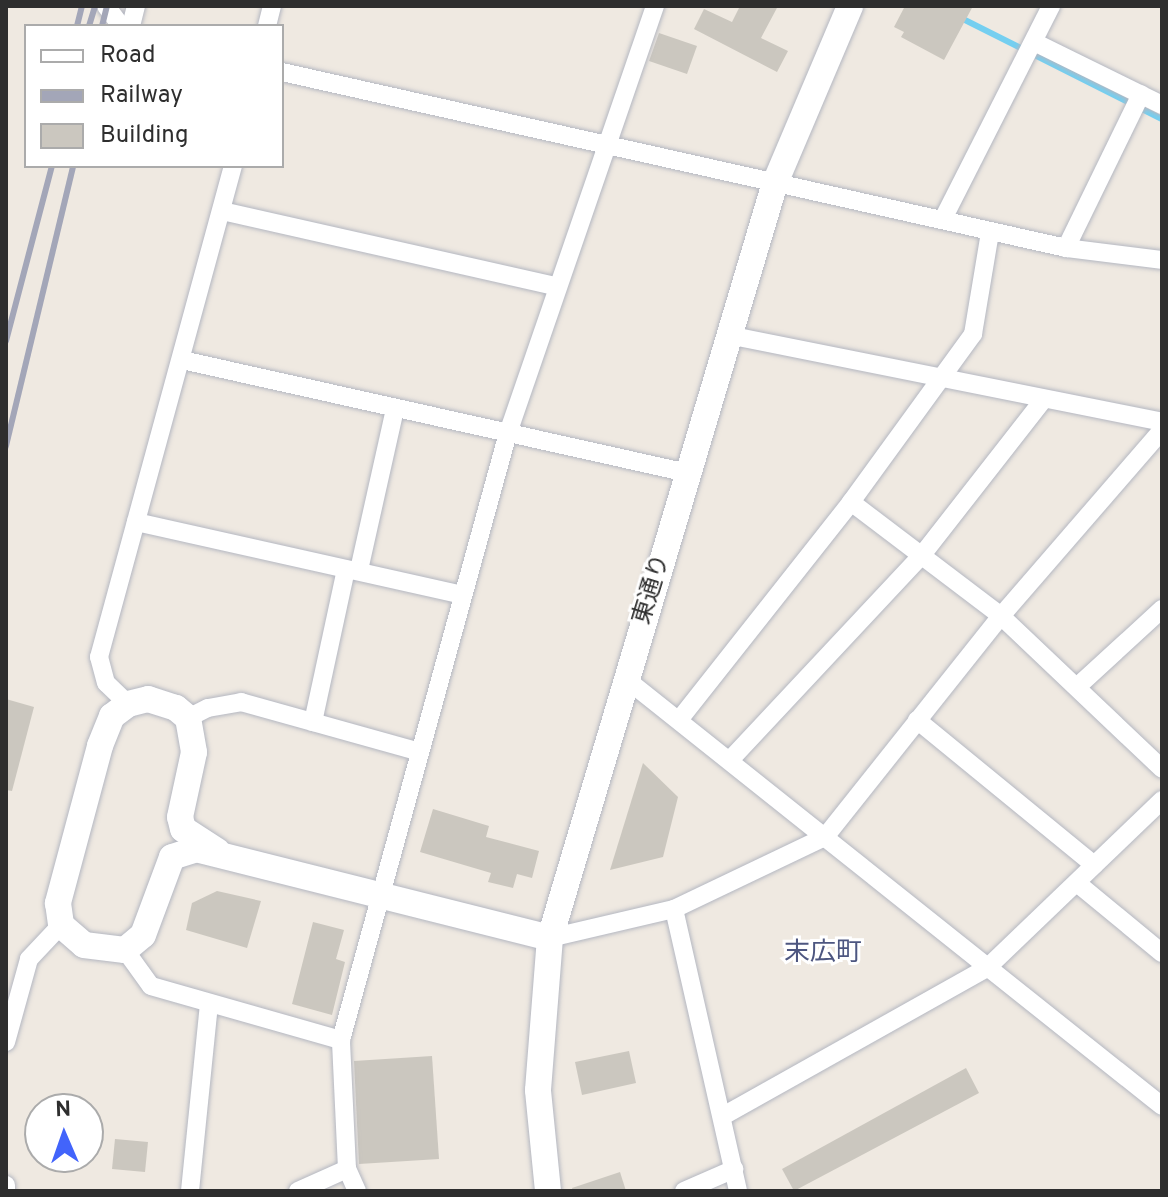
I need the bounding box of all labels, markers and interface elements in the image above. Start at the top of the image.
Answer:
legend [24,24,284,168]
text: Road [100,41,156,71]
text: Railway [100,81,183,111]
text: Building [100,121,189,151]
street label: 東通り [629,551,677,629]
district label: 末広町 [784,938,862,970]
north arrow [24,1093,104,1173]
text: N [55,1097,72,1124]

